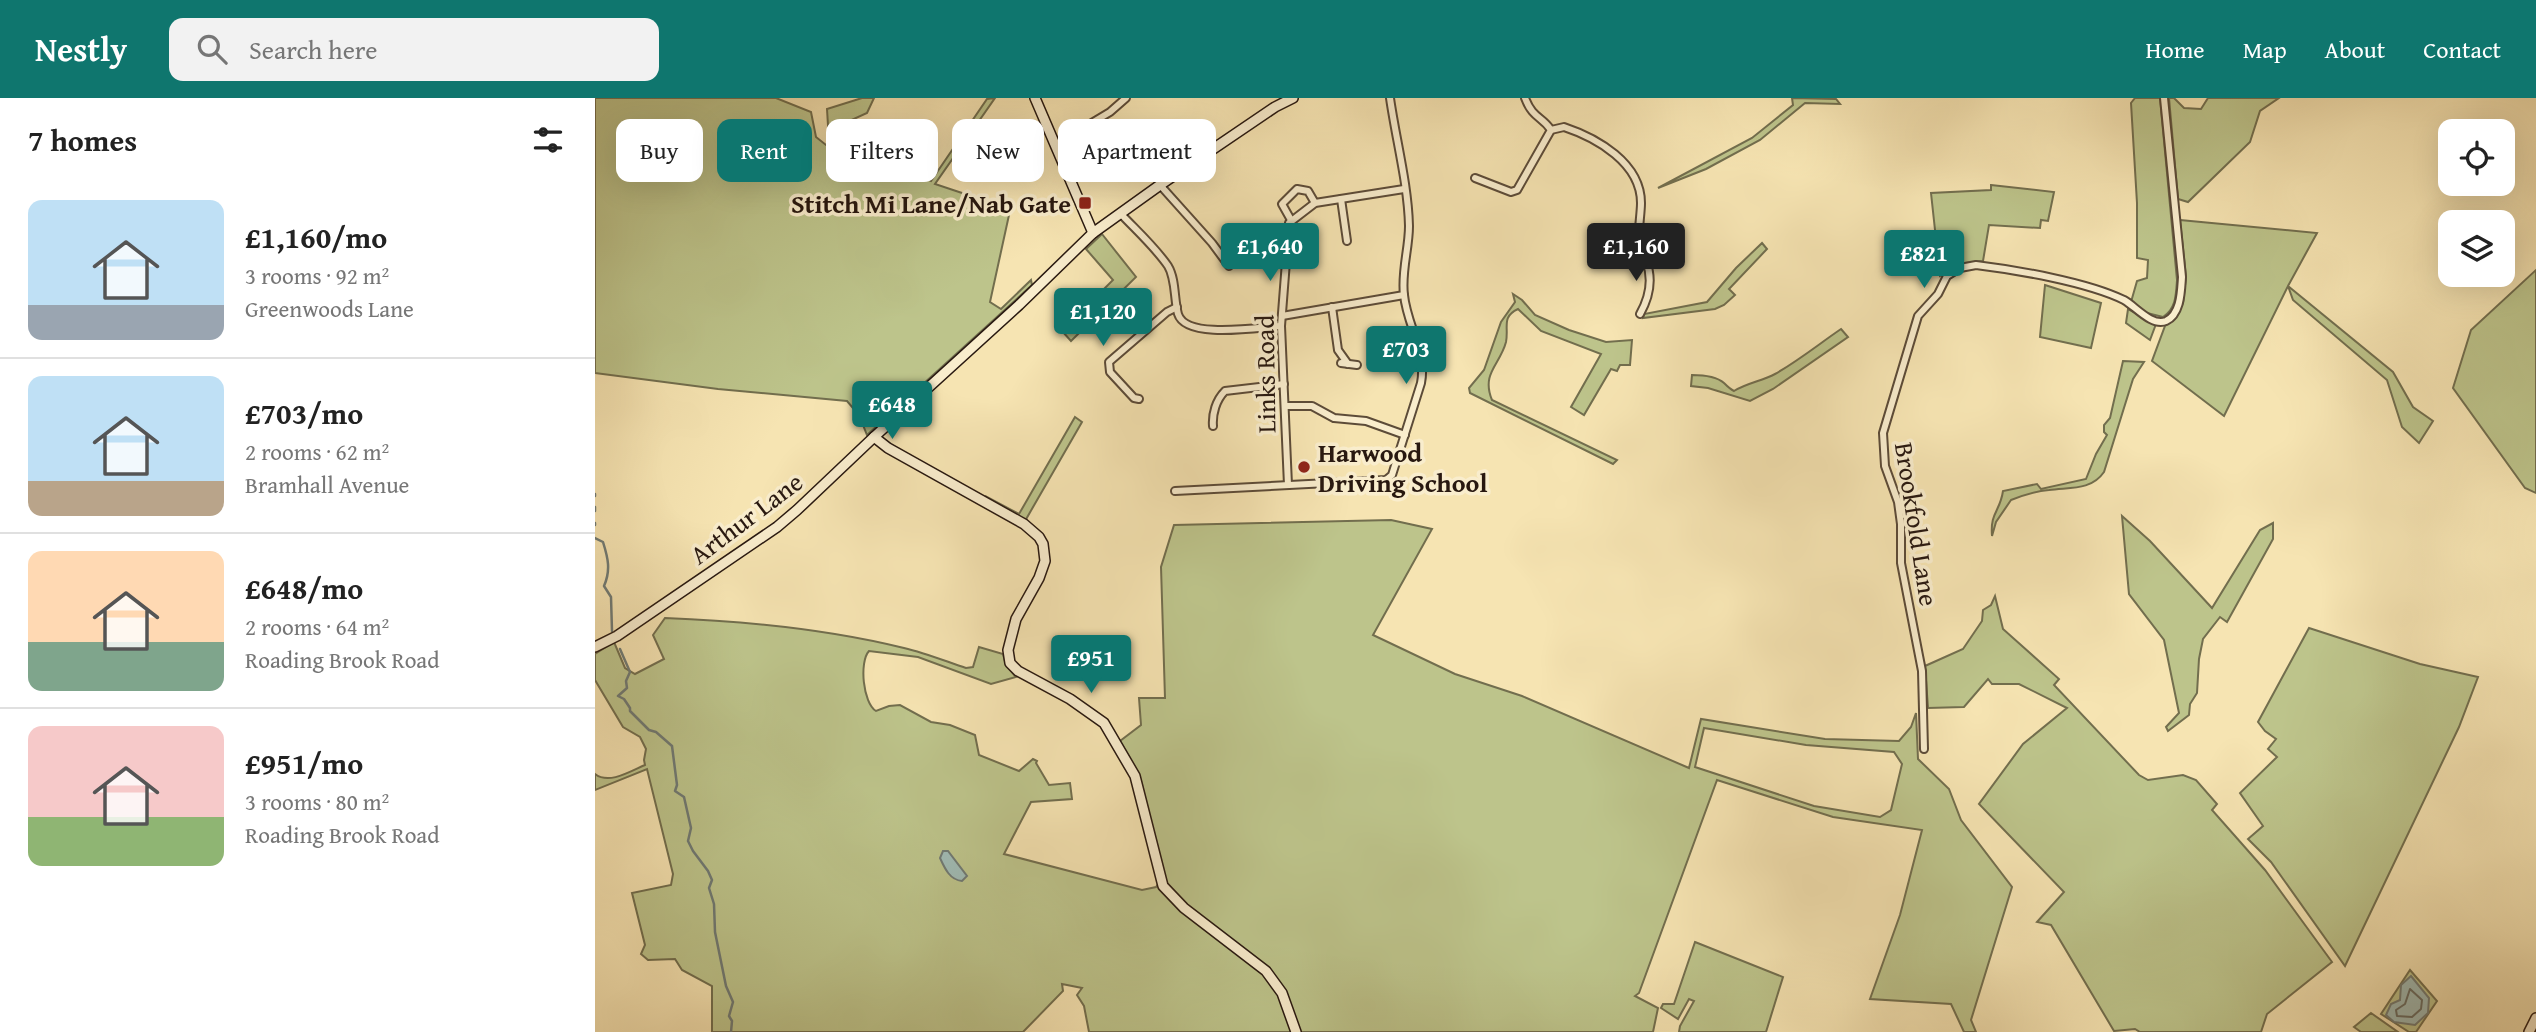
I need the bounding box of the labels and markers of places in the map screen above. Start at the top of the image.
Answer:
place label: Stitch Mi Lane/Nab Gate [791,184,1071,223]
marker: Stitch Mi Lane/Nab Gate [1077,195,1093,211]
pin: £1,640 [1213,223,1327,283]
pin: £1,160 [1579,223,1693,283]
pin: £821 [1883,230,1965,290]
pin: £1,120 [1046,288,1160,348]
pin: £703 [1365,327,1447,386]
pin: £648 [851,382,933,441]
place label: Harwood Driving School [1318,433,1487,502]
marker: Harwood Driving School [1296,459,1312,475]
pin: £951 [1050,636,1132,695]

